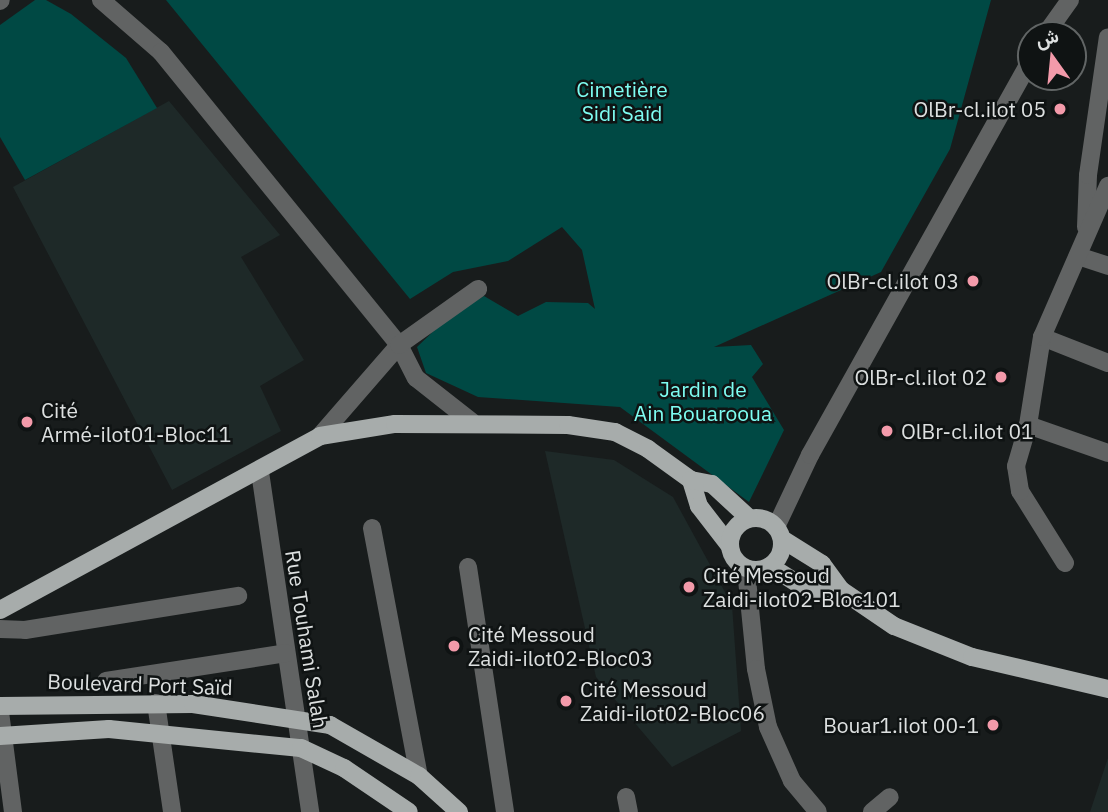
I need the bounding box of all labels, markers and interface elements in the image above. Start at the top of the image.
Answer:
north arrow [1017,21,1087,91]
text: ش [1033,23,1061,52]
park label: Cimetière Sidi Saïd [576,76,668,126]
place label: OlBr-cl.ilot 05 [913,96,1046,122]
marker: OlBr-cl.ilot 05 [1052,101,1068,117]
place label: OlBr-cl.ilot 03 [826,268,959,294]
marker: OlBr-cl.ilot 03 [965,273,981,289]
place label: OlBr-cl.ilot 02 [854,364,987,390]
marker: OlBr-cl.ilot 02 [993,369,1009,385]
park label: Jardin de Ain Bouarooua [634,376,772,426]
place label: Cité Armé-ilot01-Bloc11 [41,397,231,447]
marker: Cité Armé-ilot01-Bloc11 [19,414,35,430]
place label: OlBr-cl.ilot 01 [901,418,1034,444]
marker: OlBr-cl.ilot 01 [879,423,895,439]
street label: Rue Touhami Salah [280,548,334,730]
place label: Cité Messoud Zaidi-ilot02-Bloc101 [703,562,901,612]
marker: Cité Messoud Zaidi-ilot02-Bloc101 [681,579,697,595]
place label: Cité Messoud Zaidi-ilot02-Bloc03 [468,621,653,671]
marker: Cité Messoud Zaidi-ilot02-Bloc03 [446,638,462,654]
street label: Boulevard Port Saïd [47,668,233,700]
place label: Cité Messoud Zaidi-ilot02-Bloc06 [580,676,765,726]
marker: Cité Messoud Zaidi-ilot02-Bloc06 [558,693,574,709]
place label: Bouar1.ilot 00-1 [823,712,979,738]
marker: Bouar1.ilot 00-1 [985,717,1001,733]

